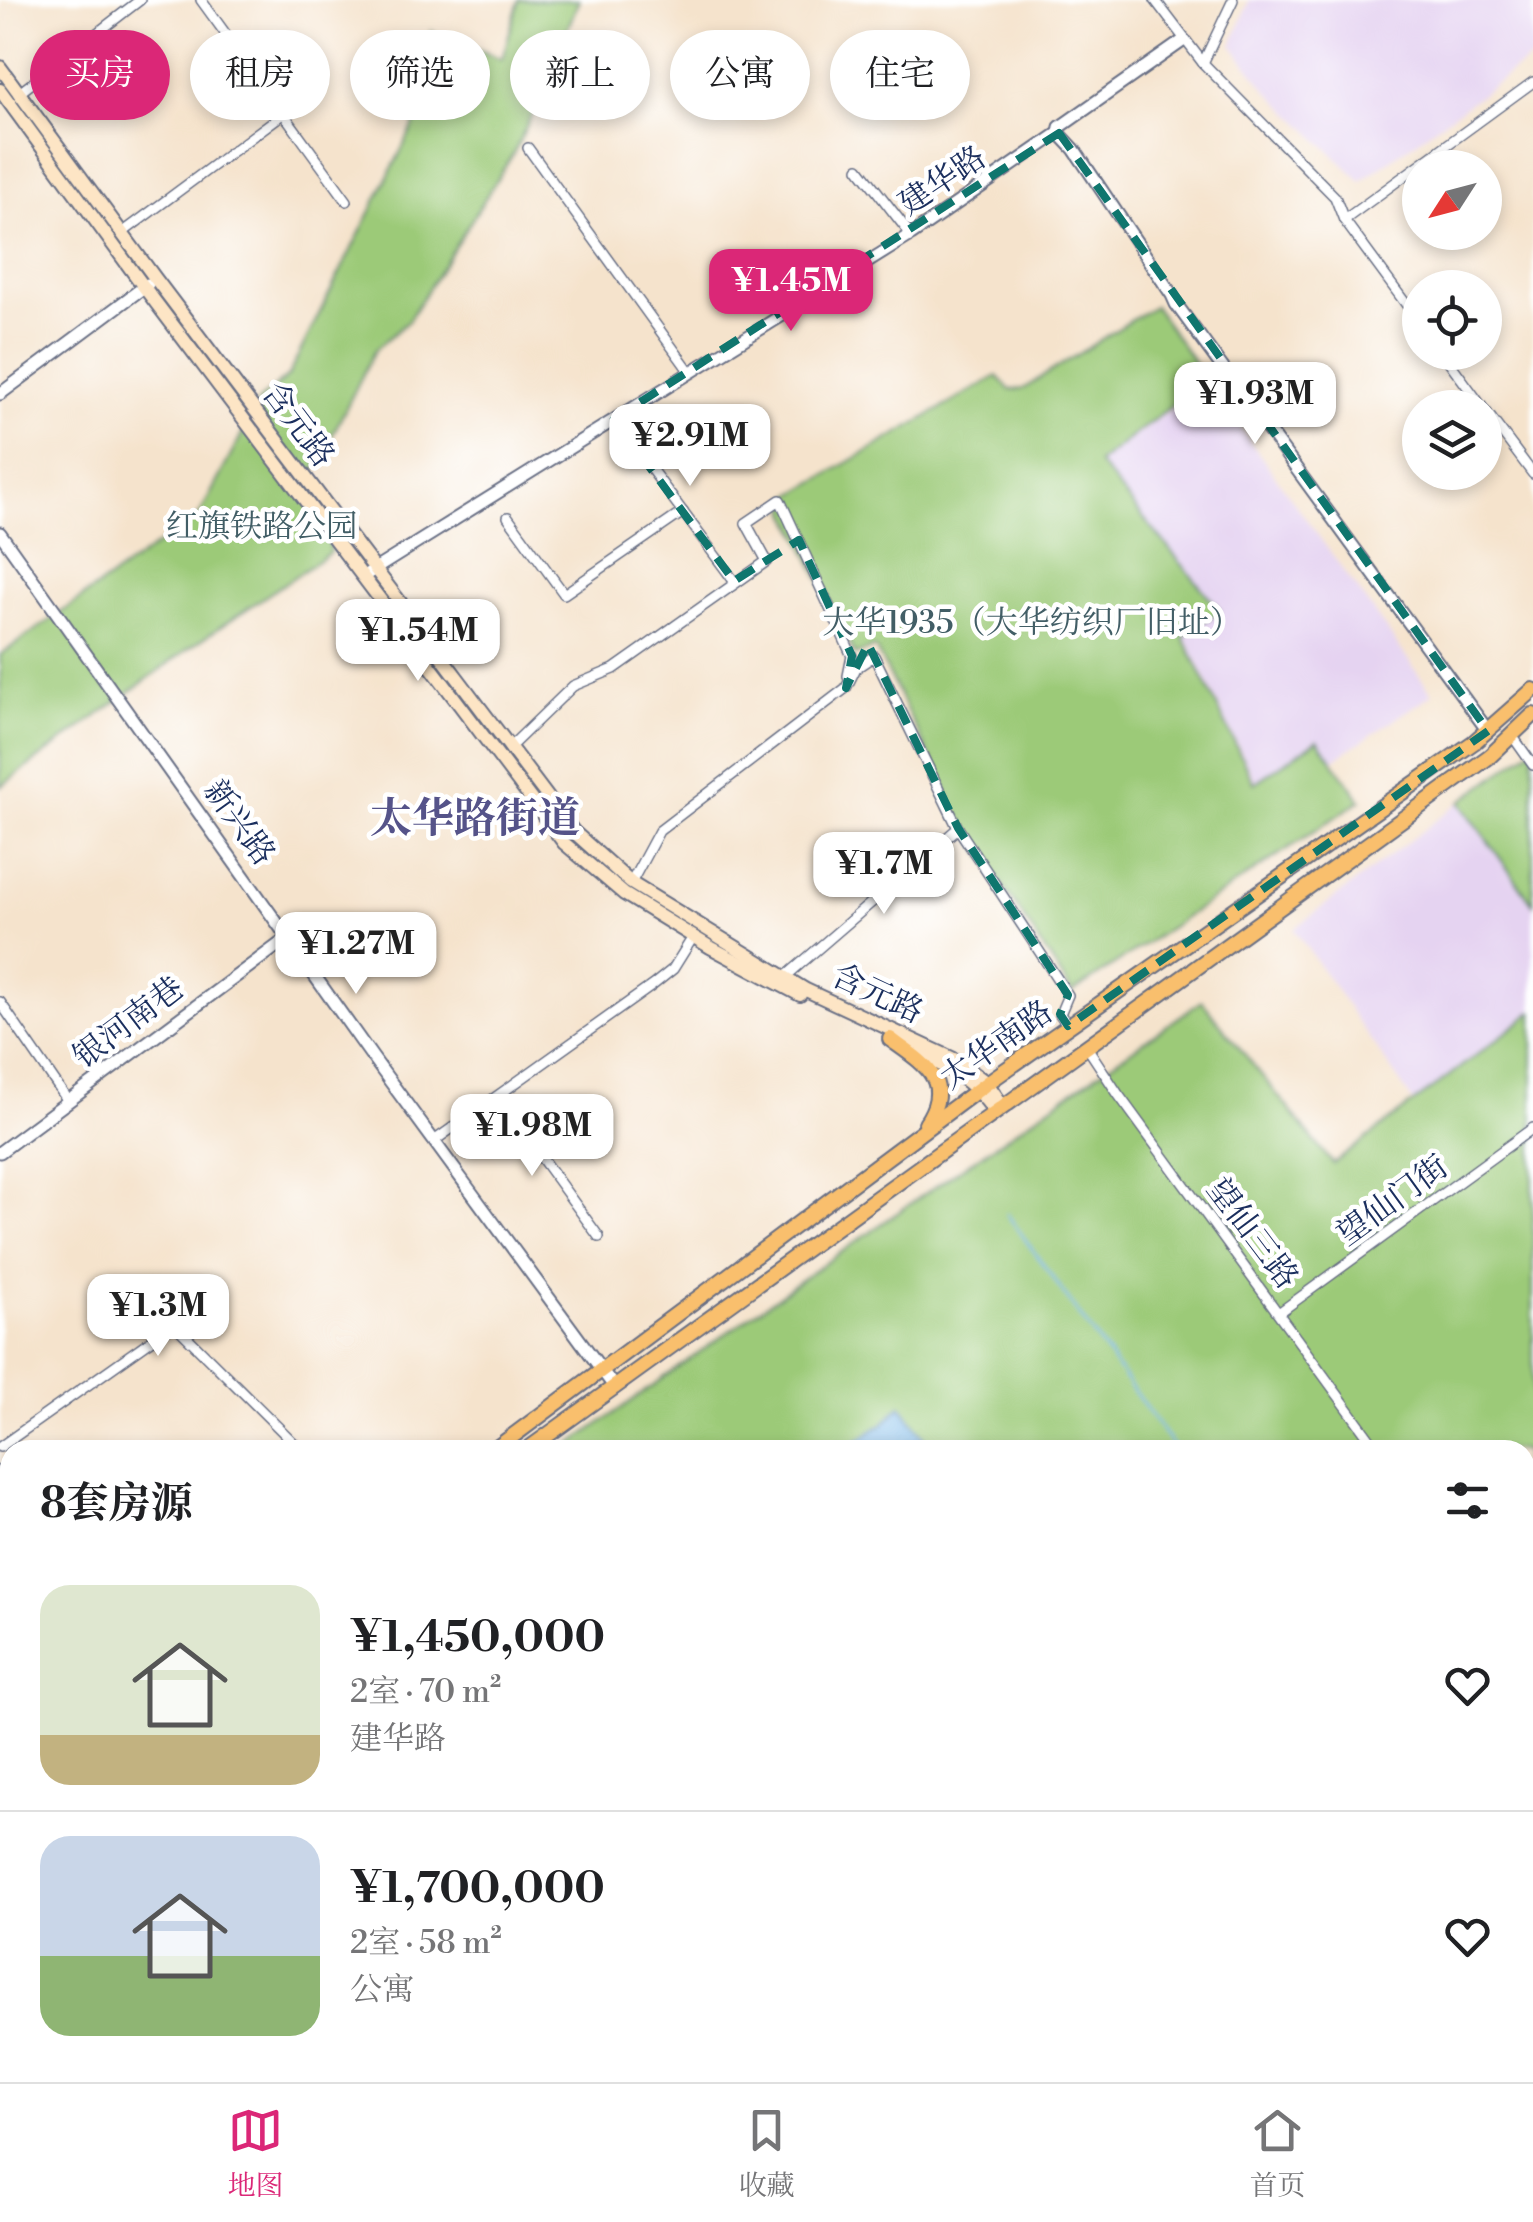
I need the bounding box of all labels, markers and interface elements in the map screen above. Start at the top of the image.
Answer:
chip: 买房 [30,30,170,120]
chip: 租房 [190,30,330,120]
chip: 筛选 [350,30,490,120]
chip: 新上 [510,30,650,120]
chip: 公寓 [670,30,810,120]
chip: 住宅 [830,30,970,120]
street label: 建华路 [892,137,994,224]
north arrow [1402,150,1502,250]
map controls [1402,150,1502,490]
pin: ¥1.45M [710,249,872,334]
text: ¥1.45M [731,261,851,301]
button: locate [1402,270,1502,370]
pin: ¥1.93M [1174,362,1336,447]
street label: 含元路 [253,374,343,475]
text: ¥1.93M [1196,374,1314,414]
button: layers [1402,390,1502,490]
pin: ¥2.91M [609,404,771,489]
text: ¥2.91M [631,416,749,456]
park label: 红旗铁路公园 [166,507,358,547]
pin: ¥1.54M [337,599,499,684]
park label: 大华1935（大华纺织厂旧址） [822,603,1242,643]
text: ¥1.54M [358,611,478,651]
street label: 新兴路 [195,772,284,873]
district label: 太华路街道 [370,793,580,846]
pin: ¥1.7M [814,832,954,917]
text: ¥1.7M [835,844,933,884]
pin: ¥1.27M [275,912,437,997]
text: ¥1.27M [297,924,415,964]
street label: 含元路 [826,955,930,1032]
street label: 银河南巷 [65,968,192,1077]
street label: 太华南路 [933,992,1060,1098]
pin: ¥1.98M [451,1094,613,1179]
text: ¥1.98M [472,1106,592,1146]
street label: 望仙门街 [1329,1147,1456,1255]
street label: 望仙三路 [1198,1170,1307,1297]
pin: ¥1.3M [88,1274,228,1359]
text: ¥1.3M [109,1286,207,1326]
icon: filters [1440,1473,1495,1528]
text: 8套房源 [40,1478,193,1531]
text: ¥1,450,000 [350,1612,605,1665]
icon: home [120,1625,240,1745]
icon: heart [1440,1658,1495,1713]
text: 2室 · 70 m² [350,1672,501,1712]
text: 建华路 [350,1719,446,1759]
text: ¥1,700,000 [350,1863,605,1916]
icon: home [120,1876,240,1996]
icon: heart [1440,1909,1495,1964]
text: 2室 · 58 m² [350,1923,502,1963]
text: 公寓 [350,1970,414,2010]
tab: 地图 [227,2103,284,2204]
tab: 收藏 [738,2103,795,2204]
tab: 首页 [1249,2103,1306,2204]

